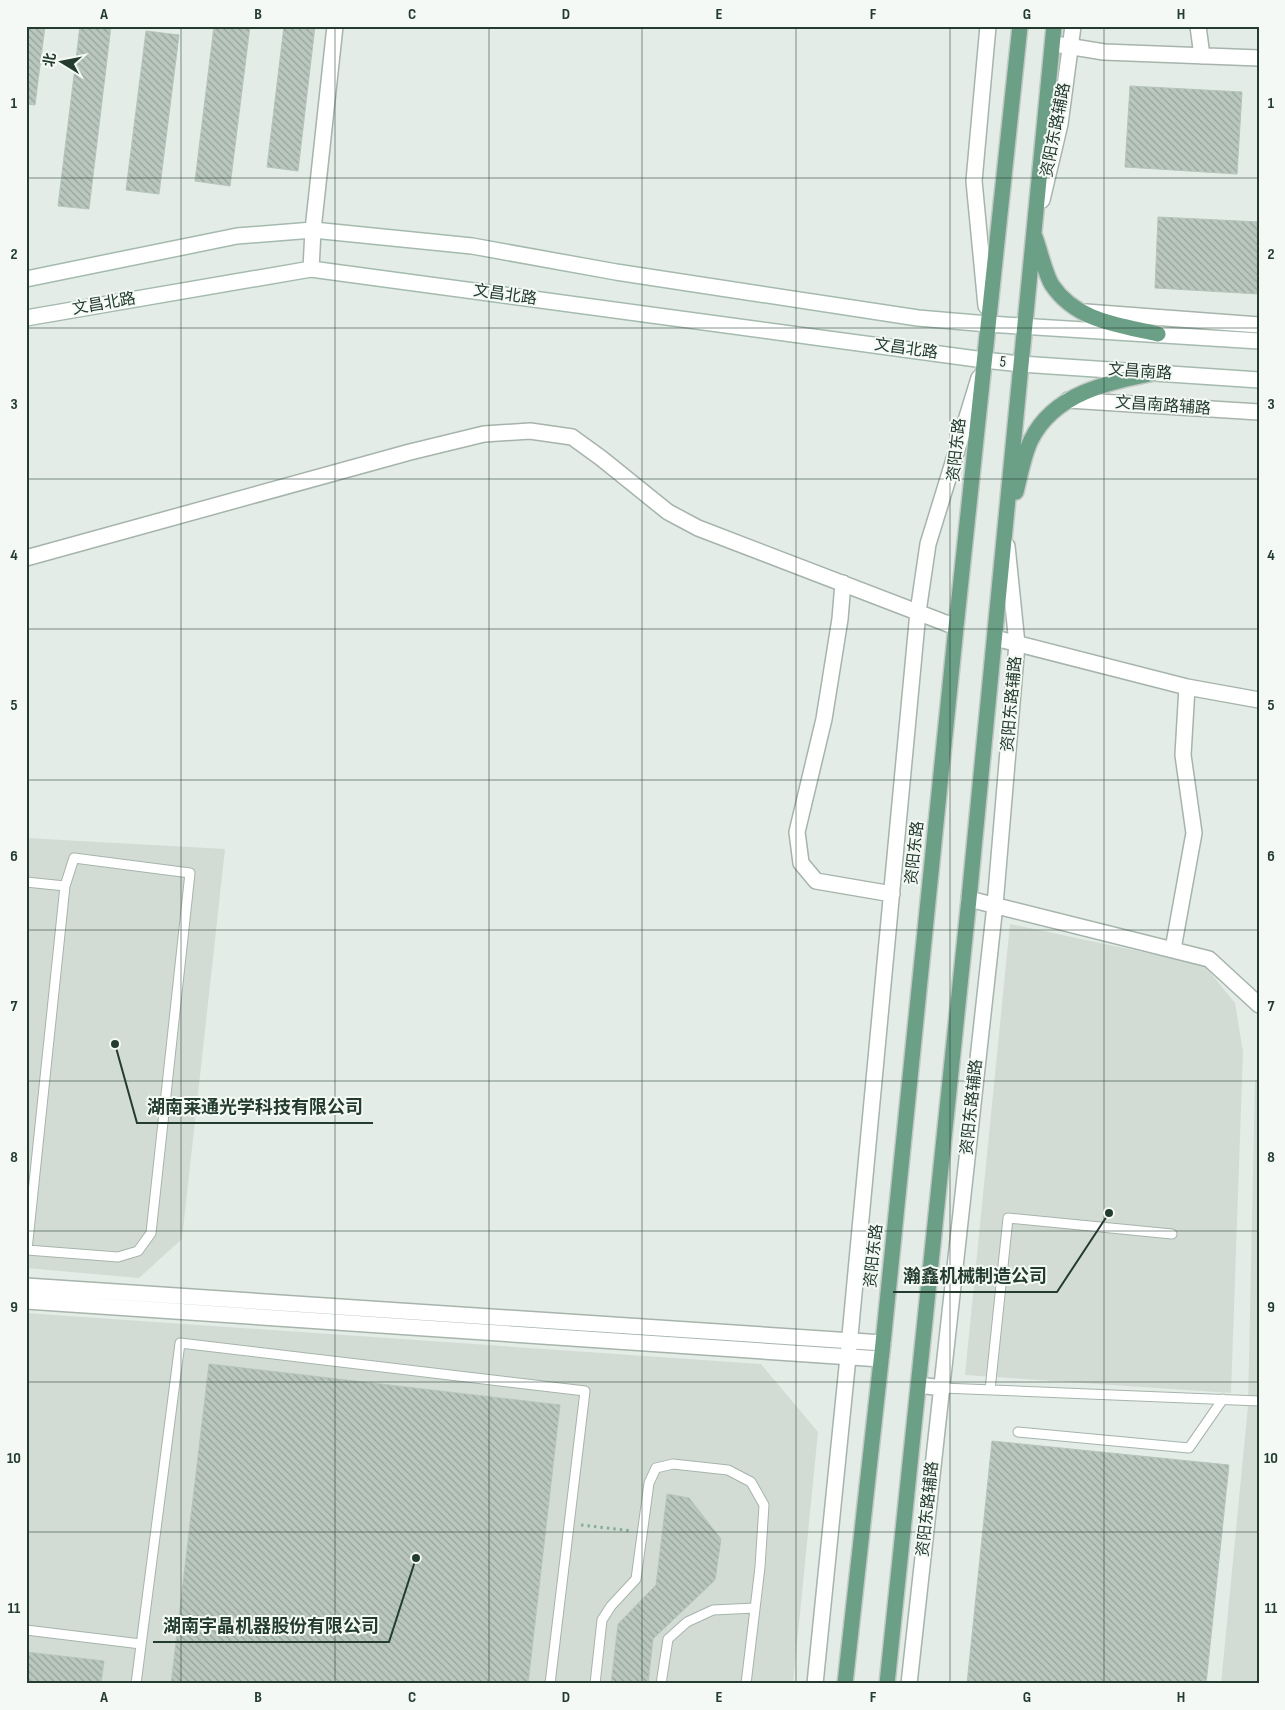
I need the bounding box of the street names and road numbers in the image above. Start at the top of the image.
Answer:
street label: 资阳东路辅路 [1038,81,1074,179]
street label: 文昌北路 [472,281,538,309]
street label: 文昌北路 [71,289,137,319]
street label: 文昌北路 [873,335,939,363]
street label: 5 [999,352,1007,372]
street label: 文昌南路 [1107,360,1173,384]
street label: 文昌南路辅路 [1114,393,1212,419]
street label: 资阳东路 [944,417,970,483]
street label: 资阳东路辅路 [998,655,1026,753]
street label: 资阳东路 [902,820,928,886]
street label: 资阳东路辅路 [958,1058,986,1156]
street label: 资阳东路 [861,1223,887,1289]
street label: 资阳东路辅路 [914,1460,942,1558]

